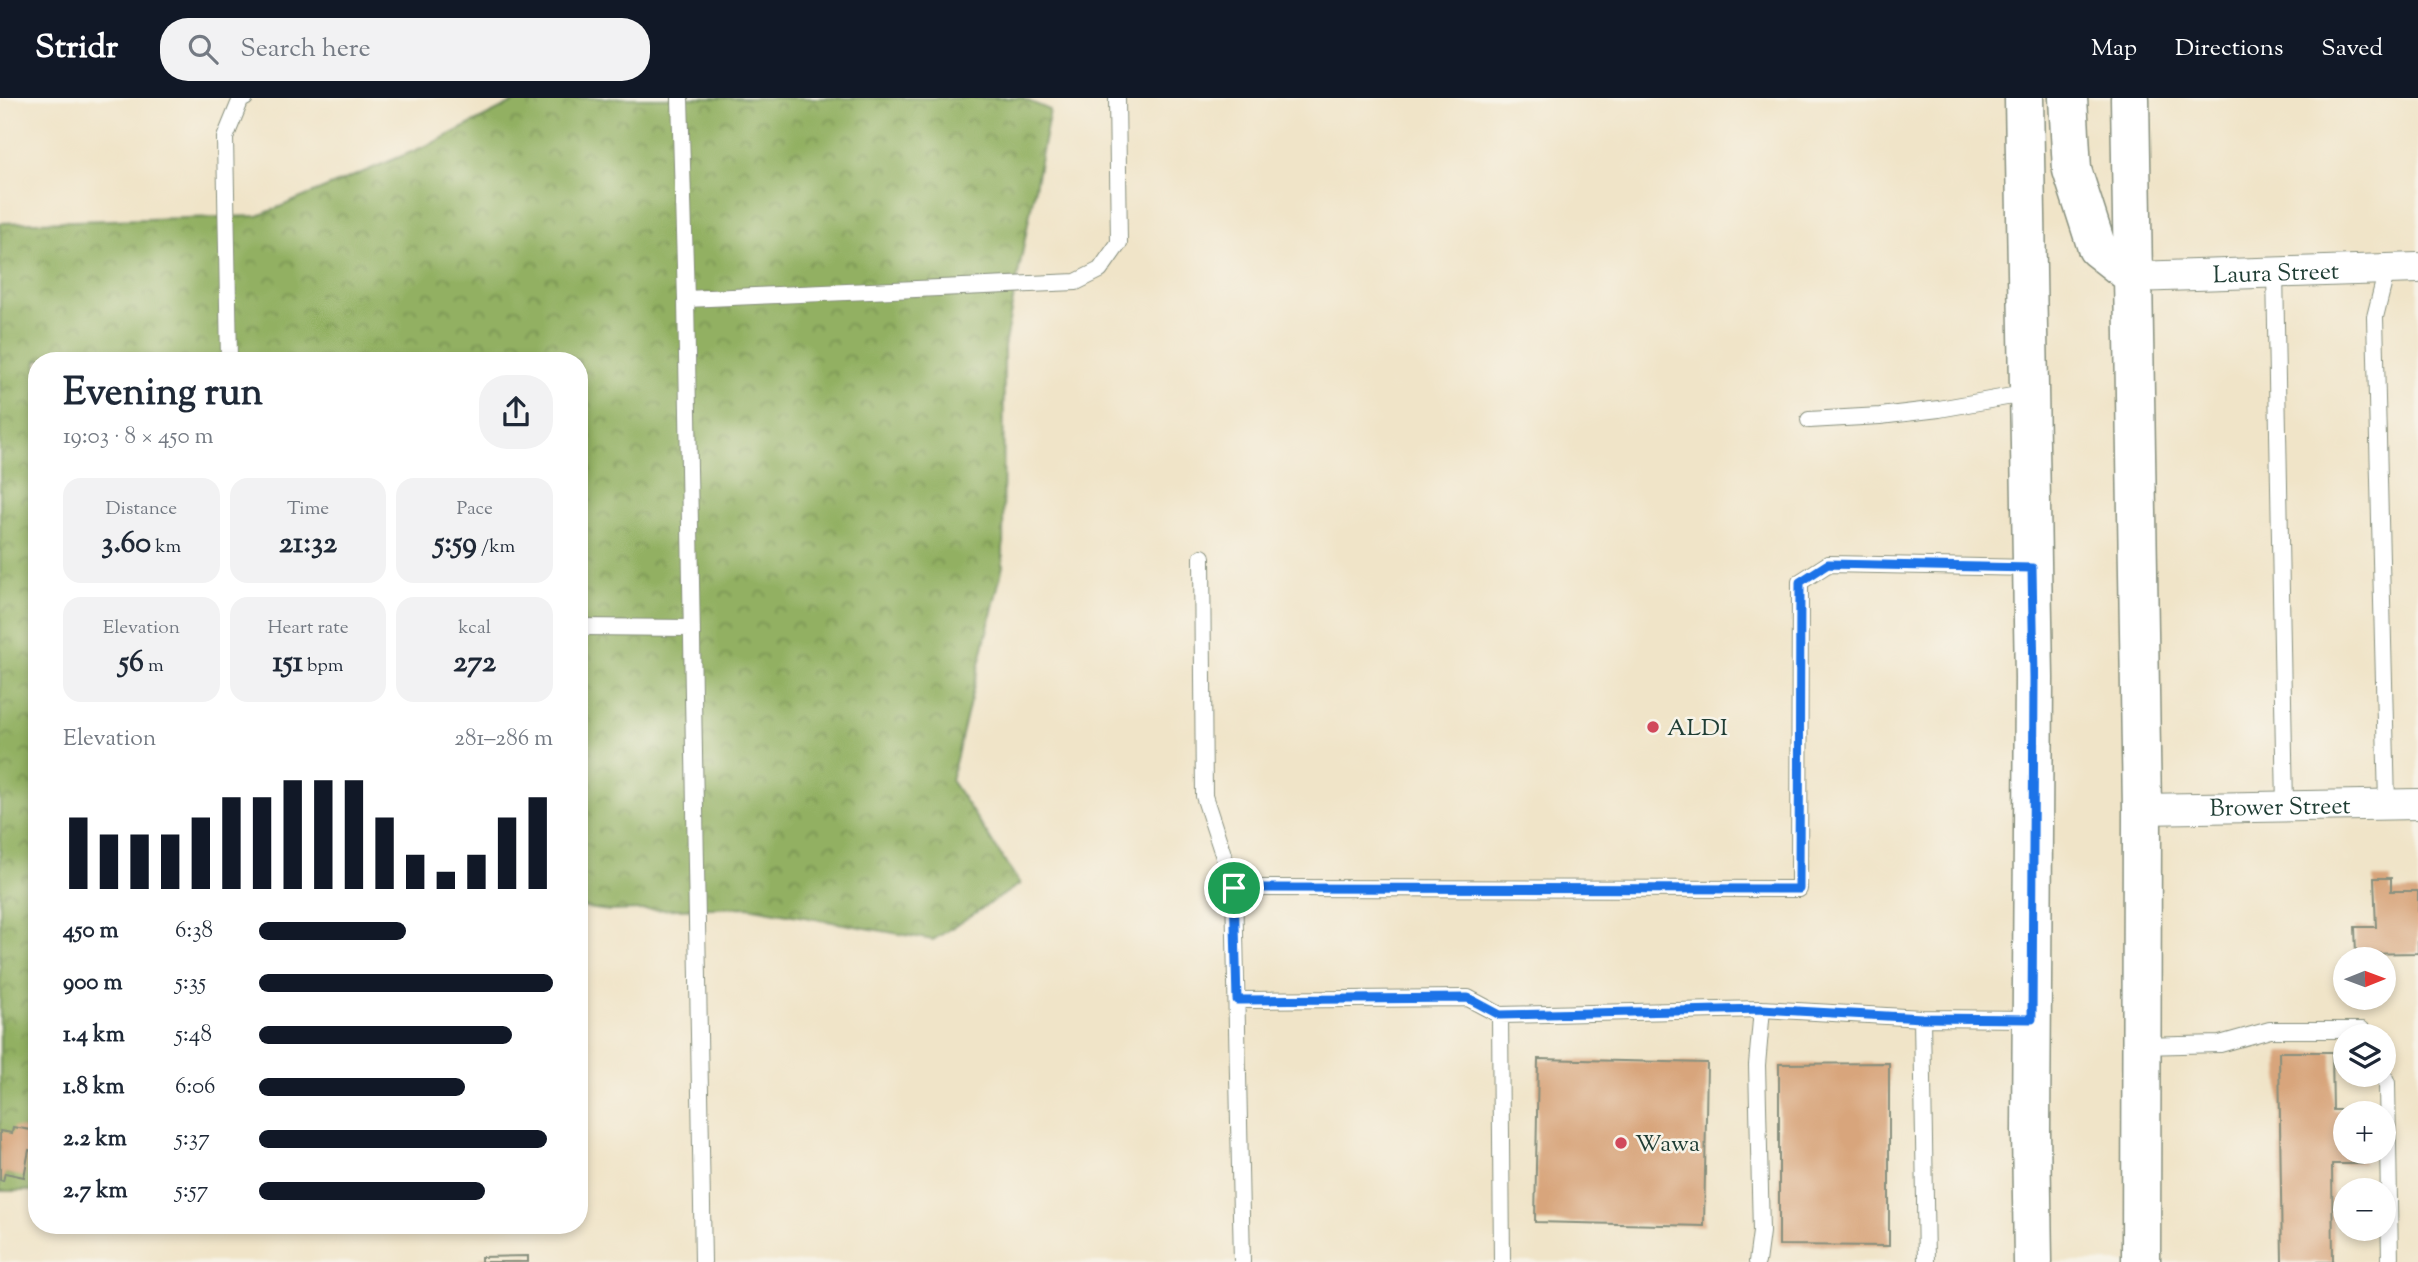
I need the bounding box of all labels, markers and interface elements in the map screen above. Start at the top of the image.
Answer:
search box [160,18,650,81]
text: Stridr [35,25,118,73]
icon: search [184,30,222,68]
text: Search here [240,31,371,68]
text: Map [2091,32,2137,66]
text: Directions [2175,32,2283,66]
text: Saved [2321,32,2383,66]
street label: Laura Street [2212,256,2340,293]
text: Evening run [63,368,263,422]
button: share [479,375,553,449]
text: 19:03 · 8 × 450 m [63,421,214,454]
text: Distance [106,496,177,523]
text: Time [287,496,329,523]
text: Pace [456,496,493,523]
text: 3.60 [101,523,151,566]
text: 21:32 [279,523,337,566]
text: 5:59 [434,523,477,566]
text: km [151,534,181,561]
text: /km [477,534,515,561]
text: Elevation [103,615,180,642]
text: Heart rate [267,615,349,642]
text: kcal [458,615,491,642]
text: 56 [119,642,144,685]
text: 151 [272,642,303,685]
text: 272 [453,642,496,685]
text: m [144,653,164,680]
text: bpm [303,653,344,680]
place label: ALDI [1667,712,1728,746]
marker: ALDI [1645,719,1661,735]
text: Elevation [63,723,156,756]
text: 281–286 m [454,723,553,756]
street label: Brower Street [2209,790,2351,827]
pin [1204,858,1264,918]
icon: arrive [1215,869,1253,907]
text: 450 m [63,915,119,948]
text: 6:38 [175,915,213,948]
north arrow [2333,947,2396,1010]
map controls [2333,947,2396,1241]
text: 900 m [63,967,122,1000]
text: 5:35 [175,967,206,1000]
text: 1.4 km [63,1019,125,1052]
text: 5:48 [175,1019,212,1052]
button: layers [2333,1024,2396,1087]
text: 1.8 km [63,1071,125,1104]
text: 6:06 [175,1071,216,1104]
button: + [2333,1101,2396,1164]
text: 2.2 km [63,1123,127,1156]
text: 5:37 [175,1123,210,1156]
place label: Wawa [1635,1128,1700,1162]
marker: Wawa [1613,1135,1629,1151]
text: 2.7 km [63,1175,128,1208]
text: 5:57 [175,1175,208,1208]
button: − [2333,1178,2396,1241]

